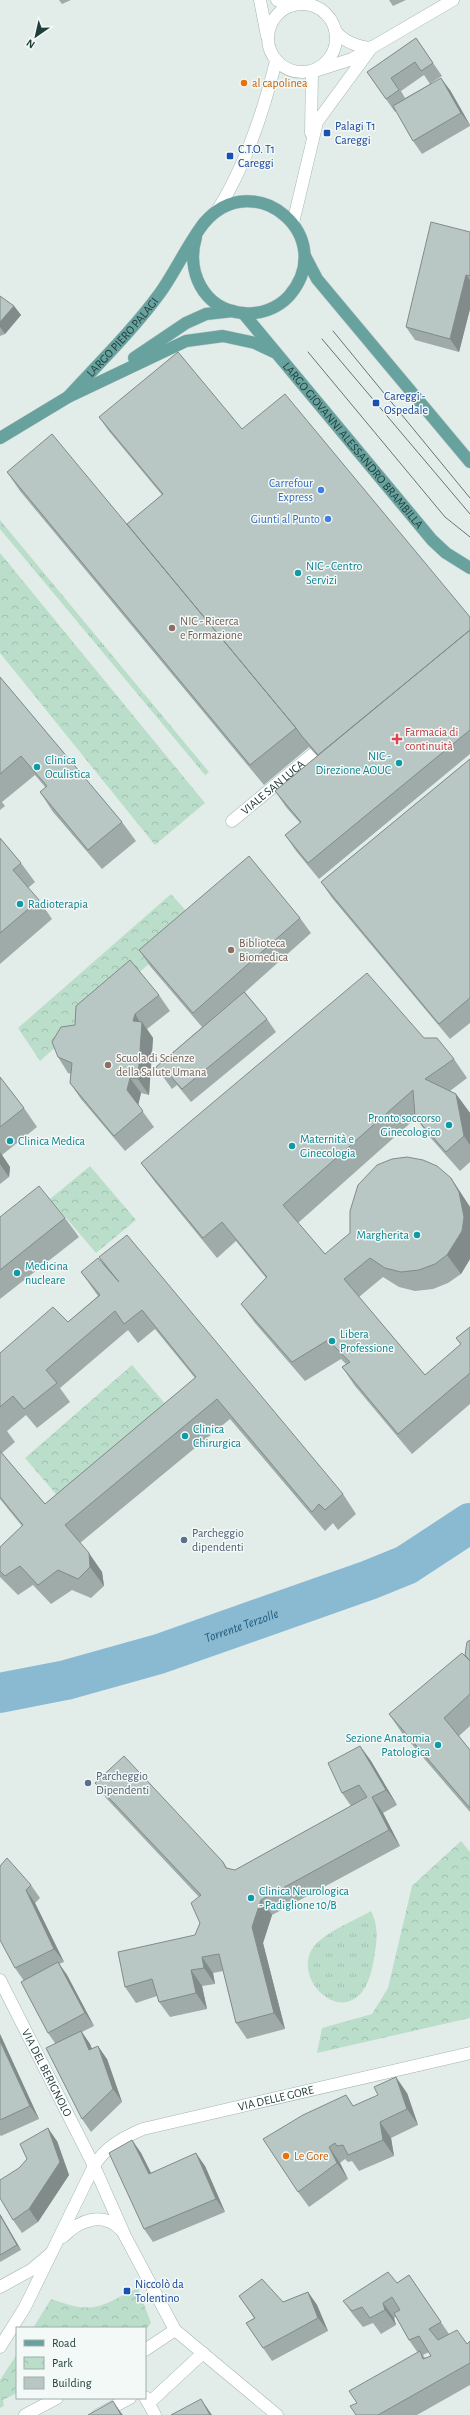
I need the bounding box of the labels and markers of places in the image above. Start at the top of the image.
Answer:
place label: al capolinea [252,77,308,89]
marker: al capolinea [239,78,249,88]
place label: Palagi T1 Careggi [335,120,376,146]
marker: Palagi T1 Careggi [322,128,332,138]
place label: C.T.O. T1 Careggi [238,143,275,169]
marker: C.T.O. T1 Careggi [225,151,235,161]
place label: Careggi - Ospedale [384,390,428,416]
marker: Careggi - Ospedale [371,398,381,408]
place label: Carrefour Express [269,477,313,503]
marker: Carrefour Express [316,485,326,495]
place label: Giunti al Punto [251,513,320,525]
marker: Giunti al Punto [323,514,333,524]
place label: NIC - Centro Servizi [306,560,363,586]
marker: NIC - Centro Servizi [293,568,303,578]
place label: NIC - Ricerca e Formazione [180,615,242,641]
marker: NIC - Ricerca e Formazione [167,623,177,633]
place label: Farmacia di continuità [405,726,458,752]
marker: Farmacia di continuità [392,734,402,744]
place label: NIC - Direzione AOUC [315,750,391,776]
place label: Clinica Oculistica [45,754,91,780]
marker: NIC - Direzione AOUC [394,758,404,768]
marker: Clinica Oculistica [32,762,42,772]
place label: Radioterapia [28,898,88,910]
marker: Radioterapia [15,899,25,909]
place label: Biblioteca Biomedica [239,937,289,963]
marker: Biblioteca Biomedica [226,945,236,955]
place label: Scuola di Scienze della Salute Umana [116,1052,207,1078]
marker: Scuola di Scienze della Salute Umana [103,1060,113,1070]
place label: Pronto soccorso Ginecologico [368,1112,441,1138]
marker: Pronto soccorso Ginecologico [444,1120,454,1130]
place label: Maternità e Ginecologia [300,1133,356,1159]
place label: Clinica Medica [18,1135,86,1147]
marker: Clinica Medica [5,1136,15,1146]
marker: Maternità e Ginecologia [287,1141,297,1151]
place label: Margherita [357,1229,409,1241]
marker: Margherita [412,1230,422,1240]
place label: Medicina nucleare [25,1260,69,1286]
marker: Medicina nucleare [12,1268,22,1278]
place label: Libera Professione [340,1328,394,1354]
marker: Libera Professione [327,1336,337,1346]
place label: Clinica Chirurgica [193,1423,241,1449]
marker: Clinica Chirurgica [180,1431,190,1441]
place label: Parcheggio dipendenti [192,1527,244,1553]
marker: Parcheggio dipendenti [179,1535,189,1545]
place label: Sezione Anatomia Patologica [346,1732,430,1758]
marker: Sezione Anatomia Patologica [433,1740,443,1750]
place label: Parcheggio Dipendenti [96,1770,149,1796]
marker: Parcheggio Dipendenti [83,1778,93,1788]
place label: Clinica Neurologica - Padiglione 10/B [259,1885,350,1911]
marker: Clinica Neurologica - Padiglione 10/B [246,1893,256,1903]
place label: Le Gore [294,2150,328,2162]
marker: Le Gore [281,2151,291,2161]
place label: Niccolò da Tolentino [135,2278,184,2304]
marker: Niccolò da Tolentino [122,2286,132,2296]

